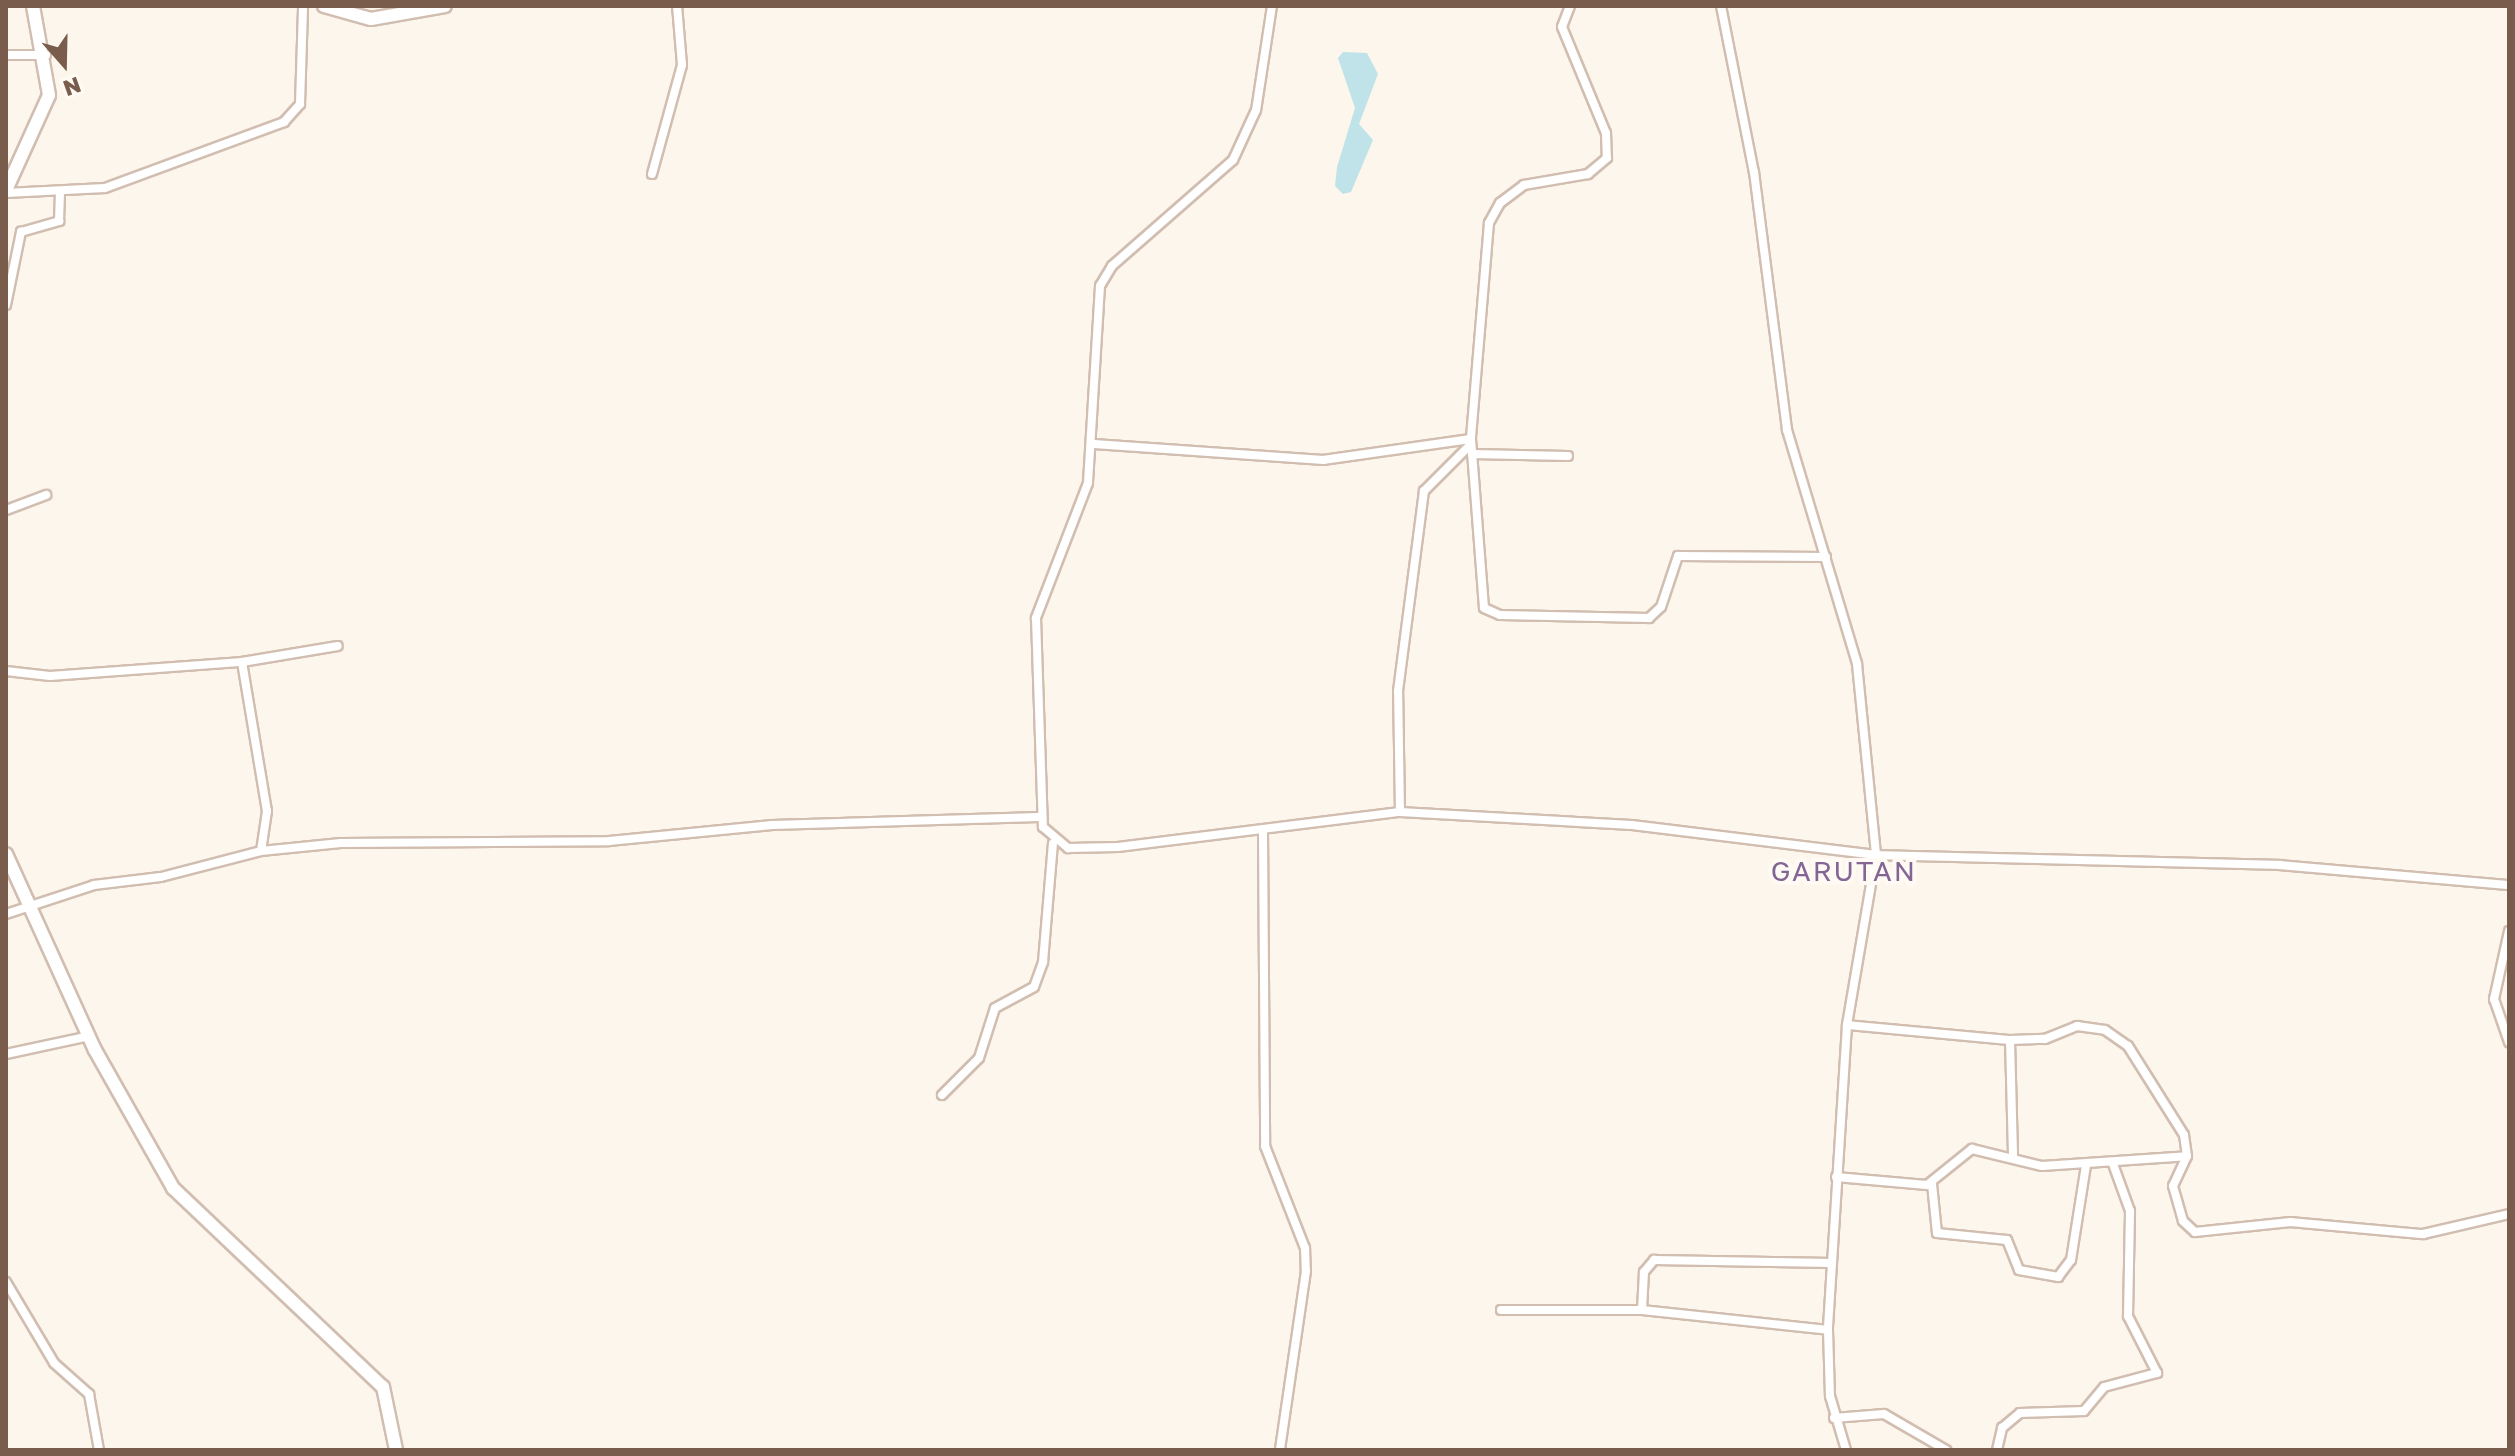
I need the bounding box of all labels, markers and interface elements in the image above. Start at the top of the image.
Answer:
north arrow [24,24,104,104]
text: N [60,71,85,103]
district label: GARUTAN [1771,854,1917,888]

